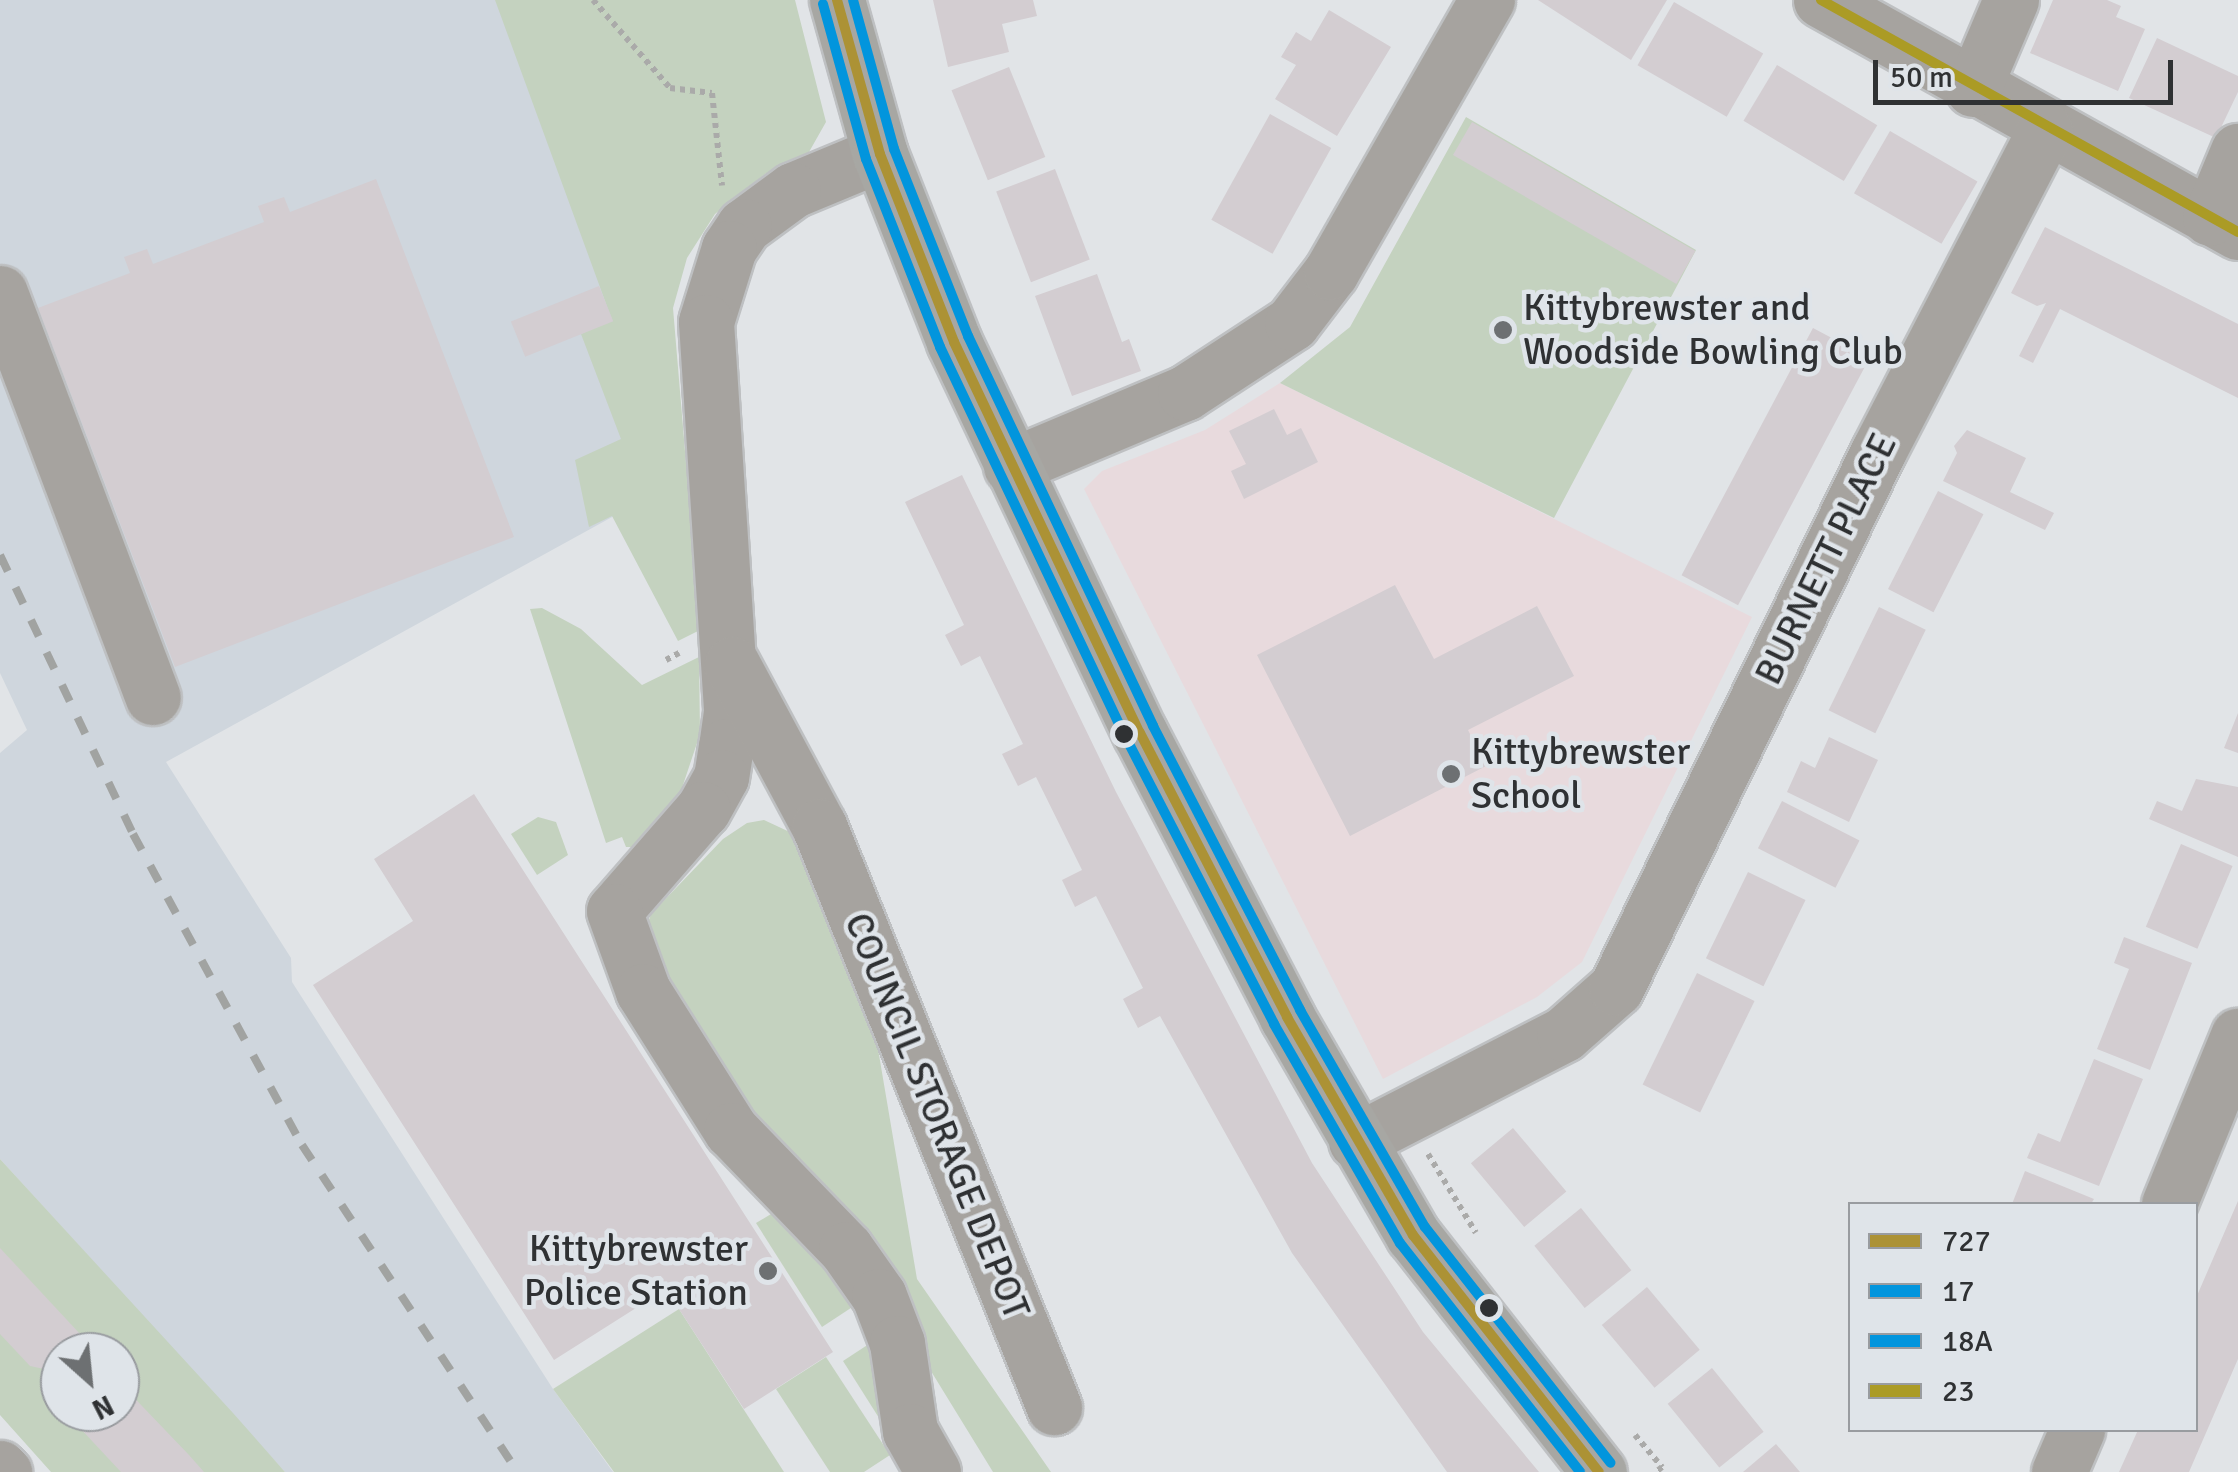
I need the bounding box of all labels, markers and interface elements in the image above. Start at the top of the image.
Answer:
scale bar [1878,40,2178,102]
text: 50 m [1890,59,1953,96]
place label: Kittybrewster and Woodside Bowling Club [1523,285,1903,374]
marker: Kittybrewster and Woodside Bowling Club [1492,319,1514,341]
street label: BURNETT PLACE [1746,426,1906,692]
unlabelled marker [1114,724,1134,744]
place label: Kittybrewster School [1471,729,1690,818]
marker: Kittybrewster School [1440,763,1462,785]
street label: COUNCIL STORAGE DEPOT [835,906,1039,1326]
legend [1848,1202,2198,1432]
text: 727 [1942,1223,1991,1260]
place label: Kittybrewster Police Station [524,1226,748,1316]
marker: Kittybrewster Police Station [757,1260,779,1282]
text: 17 [1942,1273,1974,1310]
unlabelled marker [1479,1298,1499,1318]
text: 18A [1942,1323,1993,1360]
north arrow [40,1332,140,1432]
text: 23 [1942,1373,1974,1410]
text: N [86,1387,119,1427]

